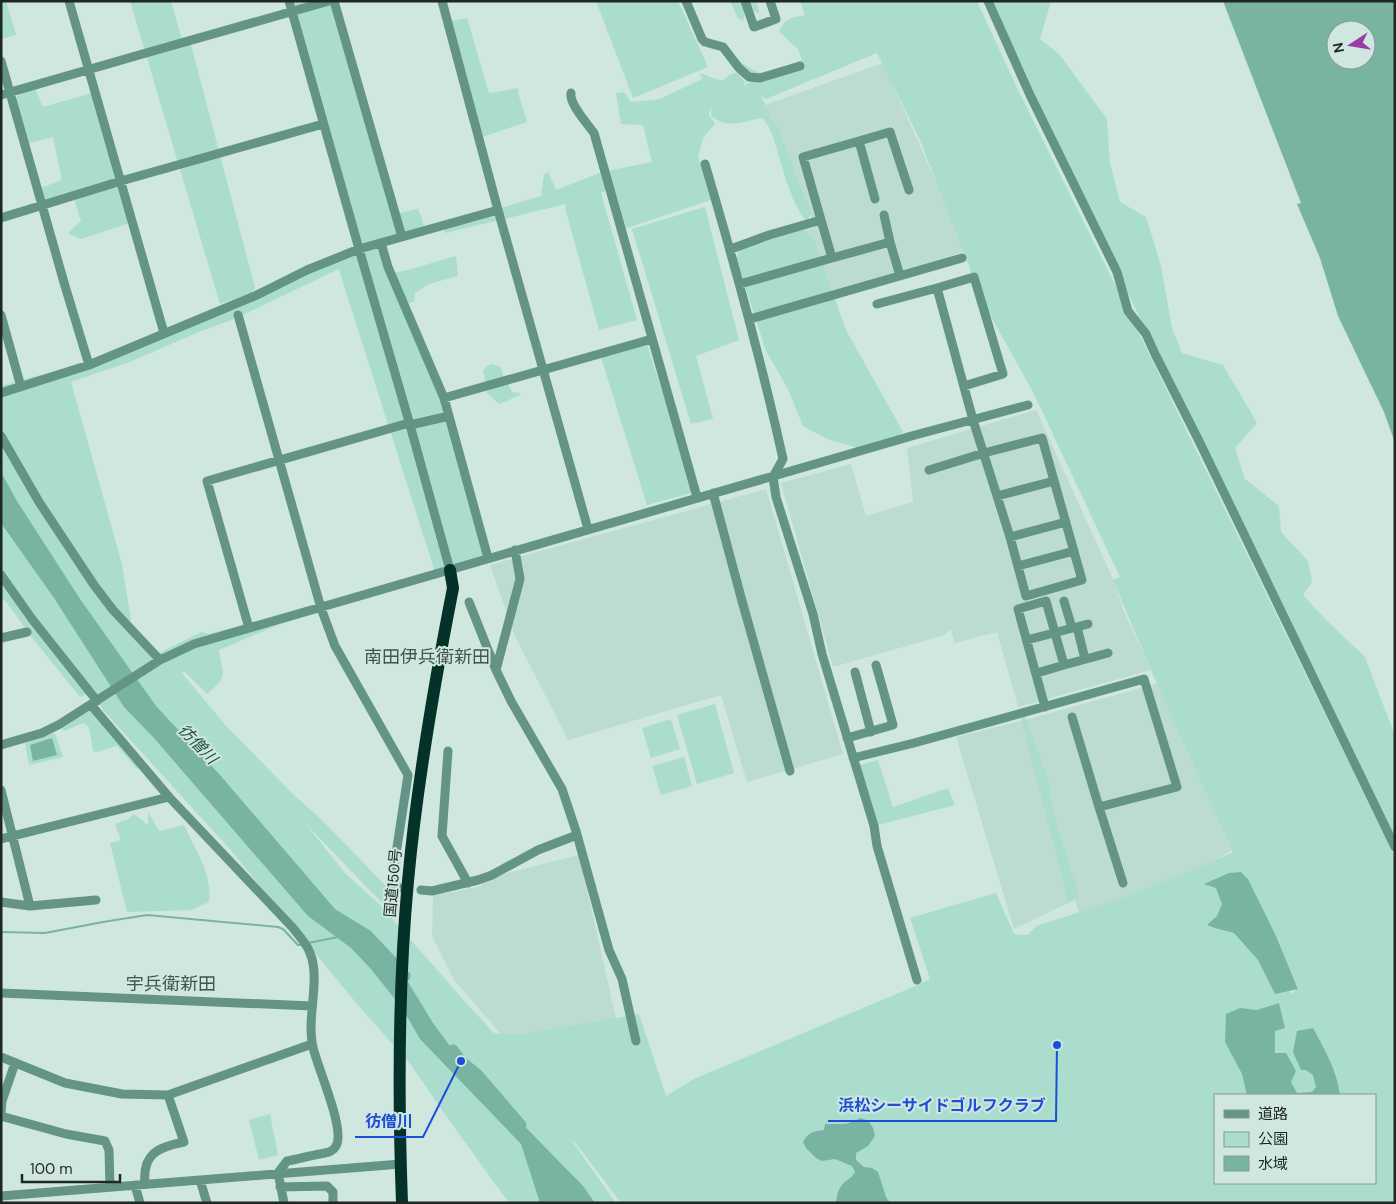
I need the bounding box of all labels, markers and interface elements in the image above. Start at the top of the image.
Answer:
north arrow [1326,20,1376,70]
text: N [1328,41,1348,55]
district label: 南田伊兵衛新田 [364,645,490,669]
water label: 彷僧川 [174,719,224,770]
street label: 国道150号 [380,848,406,918]
district label: 宇兵衛新田 [126,972,216,996]
callout: 浜松シーサイドゴルフクラブ [828,1090,1056,1121]
legend [1214,1094,1376,1184]
text: 浜松シーサイドゴルフクラブ [838,1095,1046,1116]
text: 道路 [1258,1104,1288,1124]
callout: 彷僧川 [355,1106,423,1137]
text: 彷僧川 [365,1111,413,1132]
text: 公園 [1258,1129,1288,1149]
scale bar [22,1152,120,1184]
text: 水域 [1258,1154,1288,1174]
text: 100 m [30,1159,73,1179]

